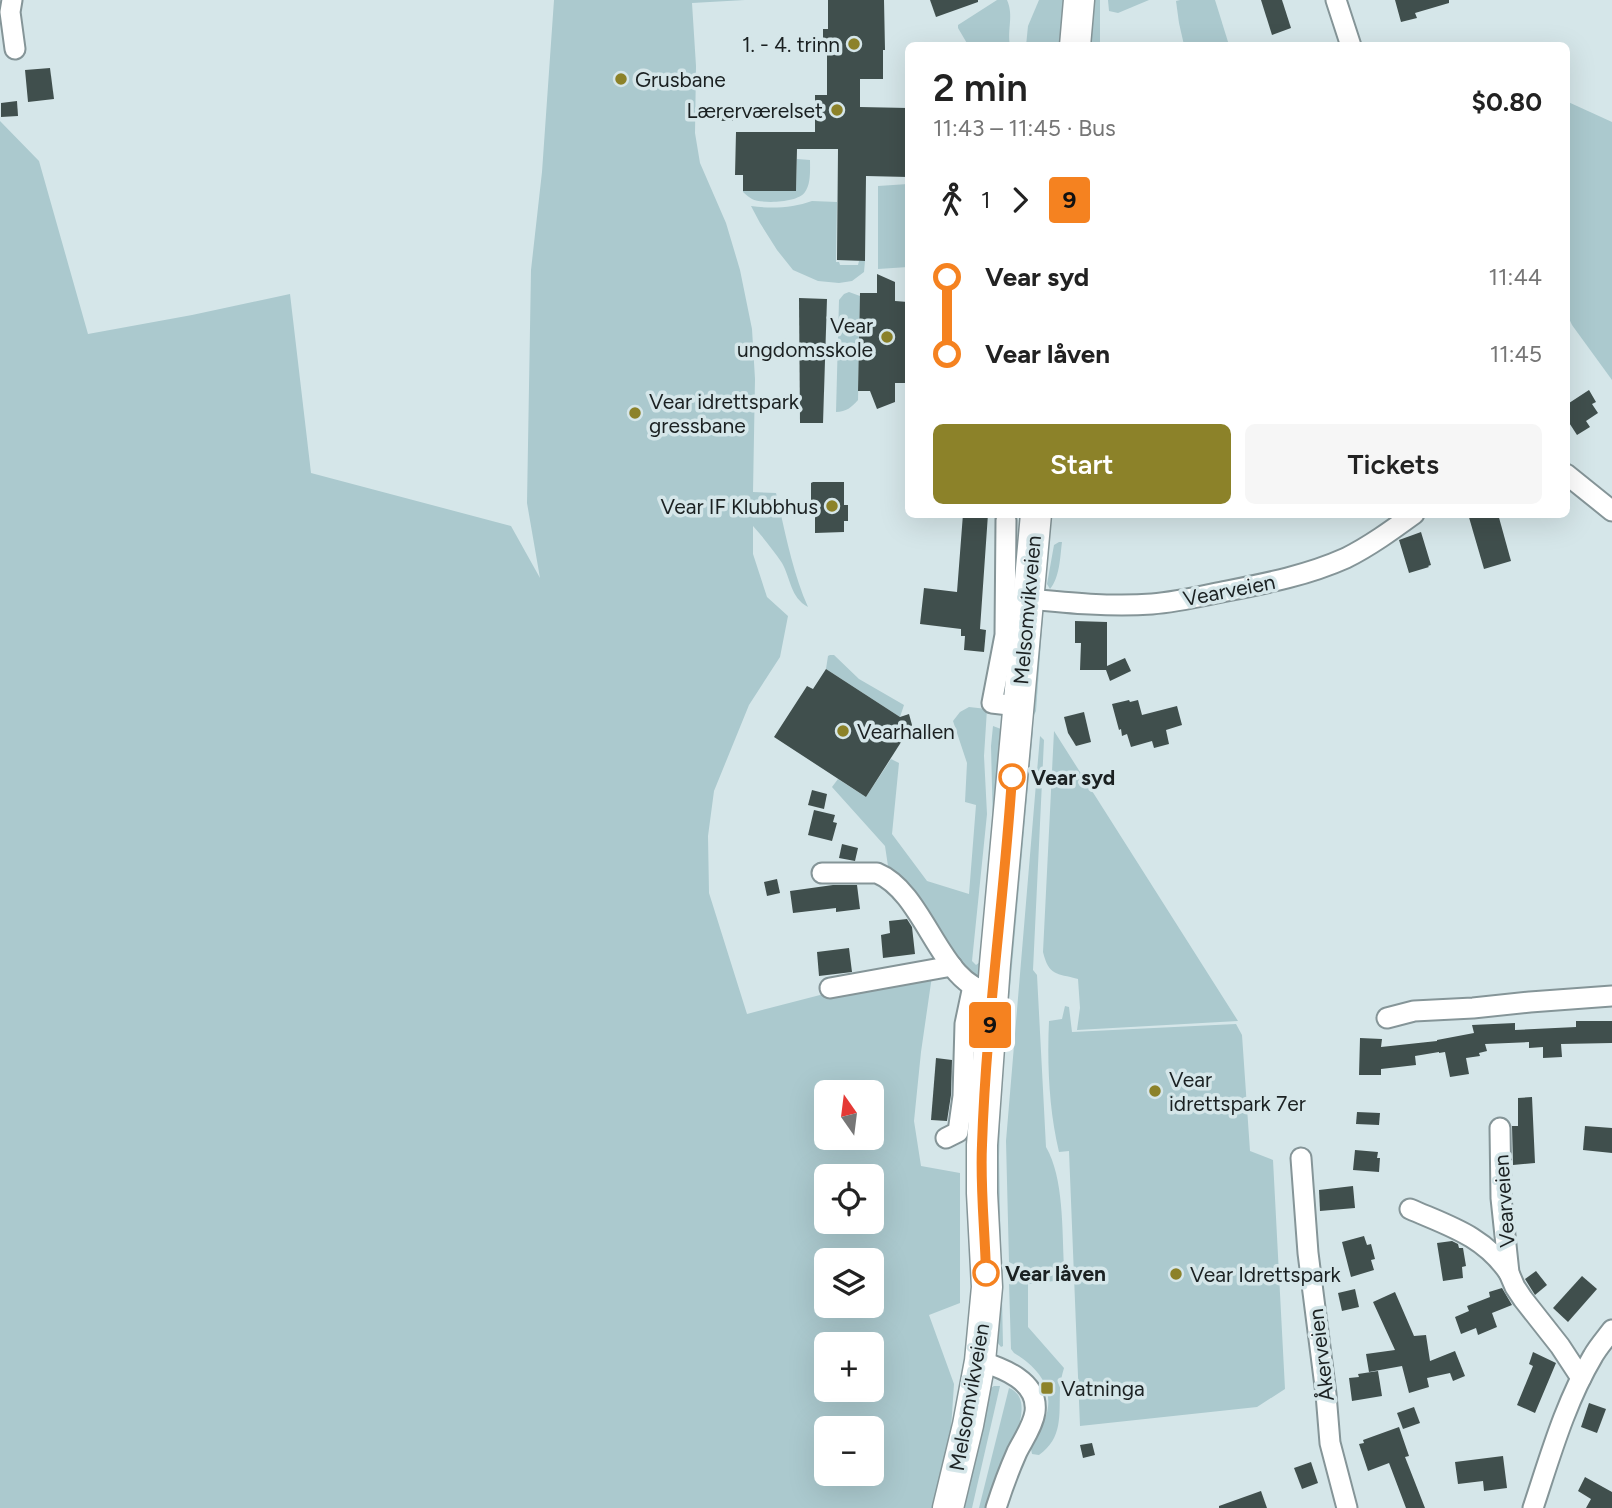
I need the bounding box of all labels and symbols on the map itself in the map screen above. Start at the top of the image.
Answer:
place label: 1. - 4. trinn [742,32,840,57]
marker: 1. - 4. trinn [846,36,862,52]
place label: Grusbane [635,67,726,92]
marker: Grusbane [613,71,629,87]
place label: Lærerværelset [686,98,823,123]
marker: Lærerværelset [829,102,845,118]
place label: Vear ungdomsskole [737,313,873,362]
marker: Vear ungdomsskole [879,329,895,345]
place label: Vear idrettspark gressbane [649,389,800,438]
marker: Vear idrettspark gressbane [627,405,643,421]
place label: Vear IF Klubbhus [661,494,818,519]
marker: Vear IF Klubbhus [824,498,840,514]
street label: Melsomvikveien [1008,534,1046,686]
street label: Vearveien [1181,569,1277,611]
place label: Vearhallen [857,719,955,744]
marker: Vearhallen [835,723,851,739]
marker: Vear syd [999,764,1025,790]
place label: Vear syd [1031,765,1115,790]
line badge: 9 [967,1002,1013,1048]
place label: Vear idrettspark 7er [1169,1067,1306,1116]
north arrow [814,1080,884,1150]
marker: Vear idrettspark 7er [1147,1083,1163,1099]
street label: Vearveien [1488,1154,1520,1248]
marker: Vear låven [973,1260,999,1286]
place label: Vear låven [1005,1261,1106,1286]
place label: Vear Idrettspark [1190,1262,1342,1287]
marker: Vear Idrettspark [1168,1266,1184,1282]
street label: Åkerveien [1303,1307,1339,1403]
street label: Melsomvikveien [944,1321,994,1473]
place label: Vatninga [1061,1376,1145,1401]
marker: Vatninga [1039,1380,1055,1396]

